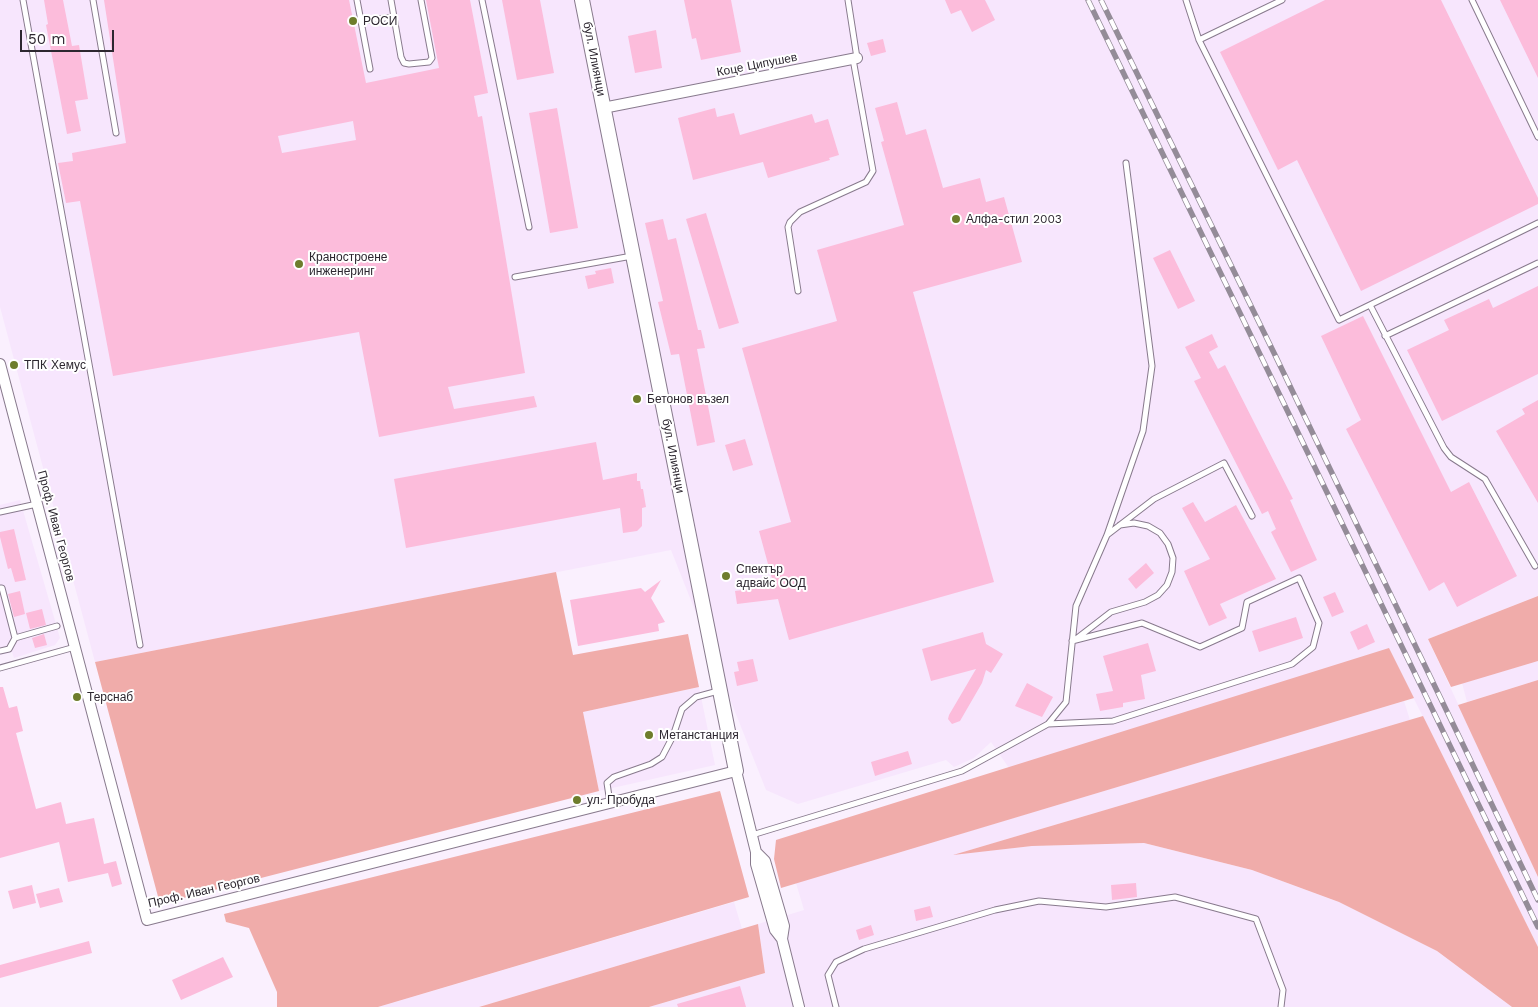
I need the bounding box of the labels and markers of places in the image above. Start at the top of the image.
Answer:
place label: РОСИ [363,14,397,28]
marker: РОСИ [347,15,359,27]
place label: Алфа-стил 2003 [966,212,1062,226]
marker: Алфа-стил 2003 [950,213,962,225]
place label: Краностроене инженеринг [309,250,387,278]
marker: Краностроене инженеринг [293,258,305,270]
place label: ТПК Хемус [24,358,86,372]
marker: ТПК Хемус [8,359,20,371]
place label: Бетонов възел [647,392,729,406]
marker: Бетонов възел [631,393,643,405]
place label: Спектър адвайс ООД [736,562,806,590]
marker: Спектър адвайс ООД [720,570,732,582]
place label: Терснаб [87,690,133,704]
marker: Терснаб [71,691,83,703]
place label: Метанстанция [659,728,739,742]
marker: Метанстанция [643,729,655,741]
place label: ул. Пробуда [587,793,655,807]
marker: ул. Пробуда [571,794,583,806]

